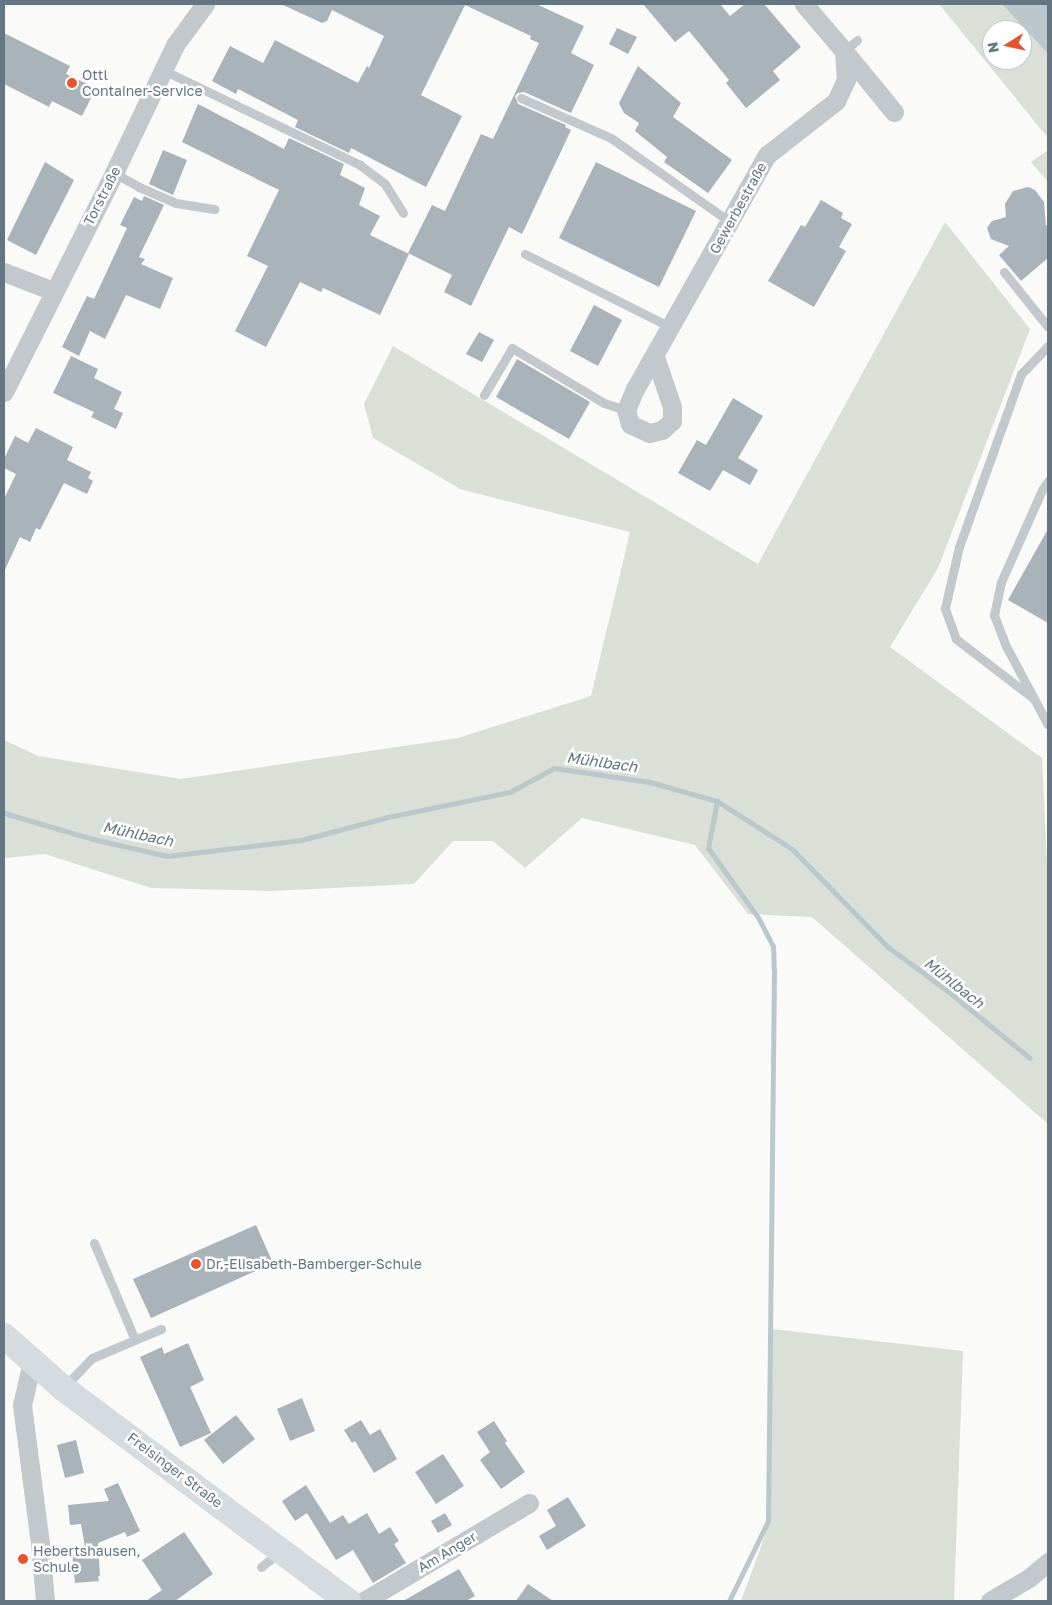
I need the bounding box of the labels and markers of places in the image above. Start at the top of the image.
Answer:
place label: Ottl Container-Service [82,67,203,100]
marker: Ottl Container-Service [66,77,78,89]
place label: Dr.-Elisabeth-Bamberger-Schule [206,1256,422,1272]
marker: Dr.-Elisabeth-Bamberger-Schule [190,1258,202,1270]
place label: Hebertshausen, Schule [33,1543,141,1575]
marker: Hebertshausen, Schule [17,1553,29,1565]

